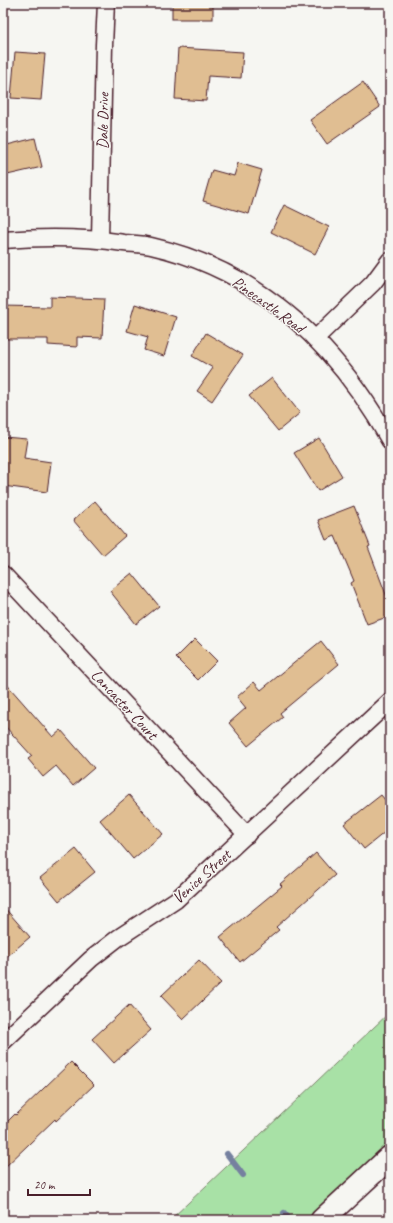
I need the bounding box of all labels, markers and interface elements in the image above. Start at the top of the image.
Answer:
street label: Dale Drive [93,91,114,149]
street label: Pinecastle Road [228,272,311,339]
street label: Lancaster Court [87,665,163,745]
street label: Venice Street [168,844,236,908]
scale bar [28,1171,90,1197]
text: 20 m [34,1177,56,1193]

